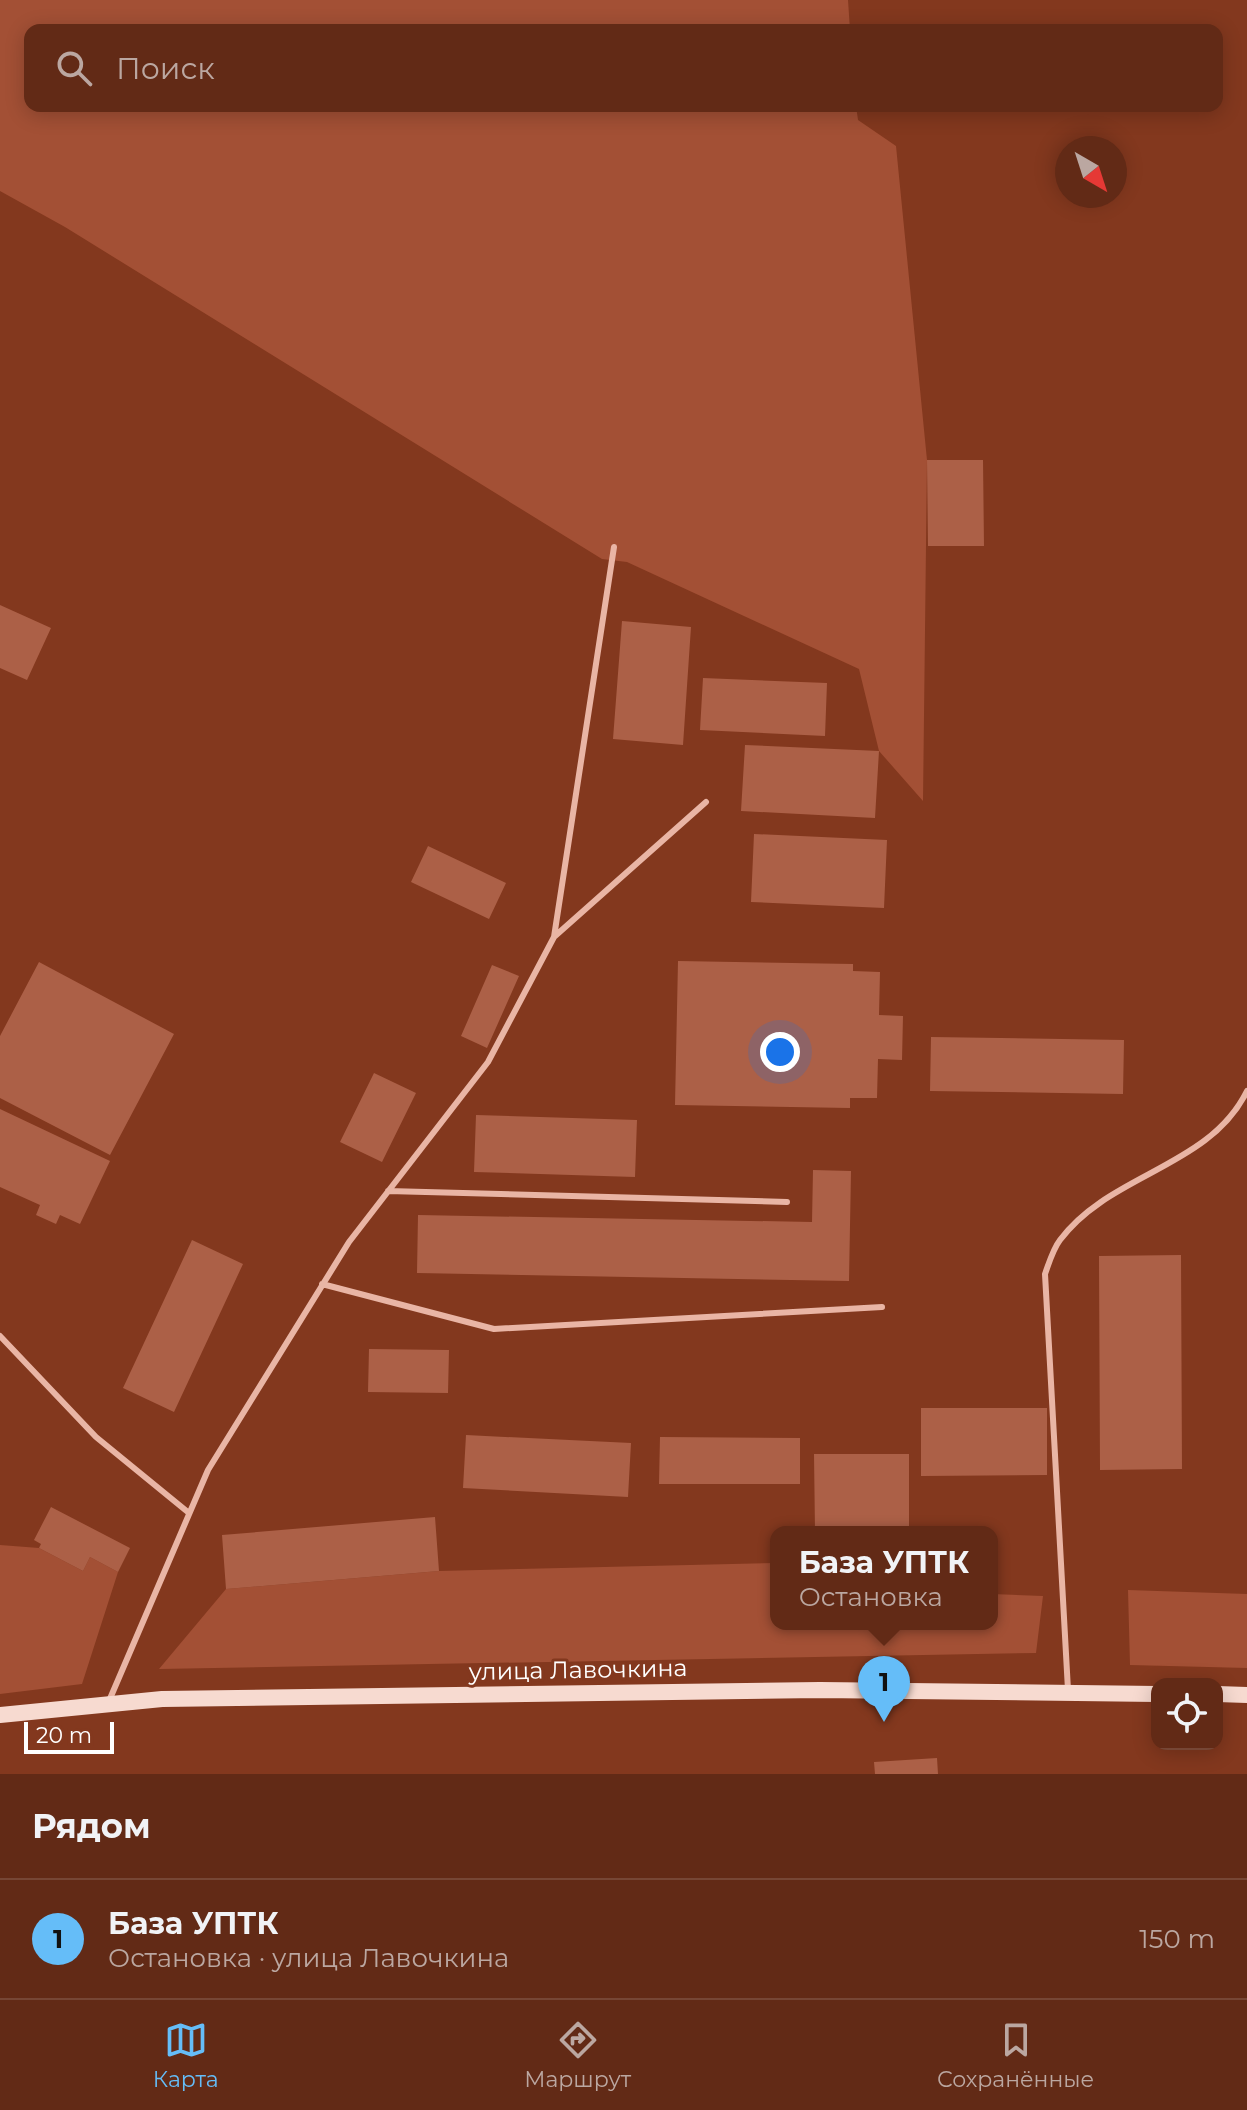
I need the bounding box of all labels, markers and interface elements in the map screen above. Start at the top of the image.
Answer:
search box [24,24,1223,112]
icon: search [52,46,96,90]
text: Поиск [116,50,215,87]
north arrow [1055,136,1127,208]
your location [760,1032,800,1072]
popup [770,1526,998,1630]
text: База УПТК [799,1544,969,1581]
text: Остановка [799,1581,943,1613]
street label: улица Лавочкина [467,1653,688,1686]
pin: 1 [858,1656,910,1722]
map controls [1151,1678,1223,1750]
button: locate [1151,1678,1223,1750]
scale bar [24,1718,114,1754]
text: 20 m [36,1722,92,1749]
text: Рядом [32,1805,151,1847]
text: База УПТК [108,1905,279,1942]
text: 1 [53,1923,63,1955]
text: 150 m [1139,1923,1215,1955]
text: Остановка · улица Лавочкина [108,1942,509,1974]
tab: Карта [153,2018,219,2093]
tab: Маршрут [524,2018,631,2093]
tab: Сохранённые [937,2018,1094,2093]

